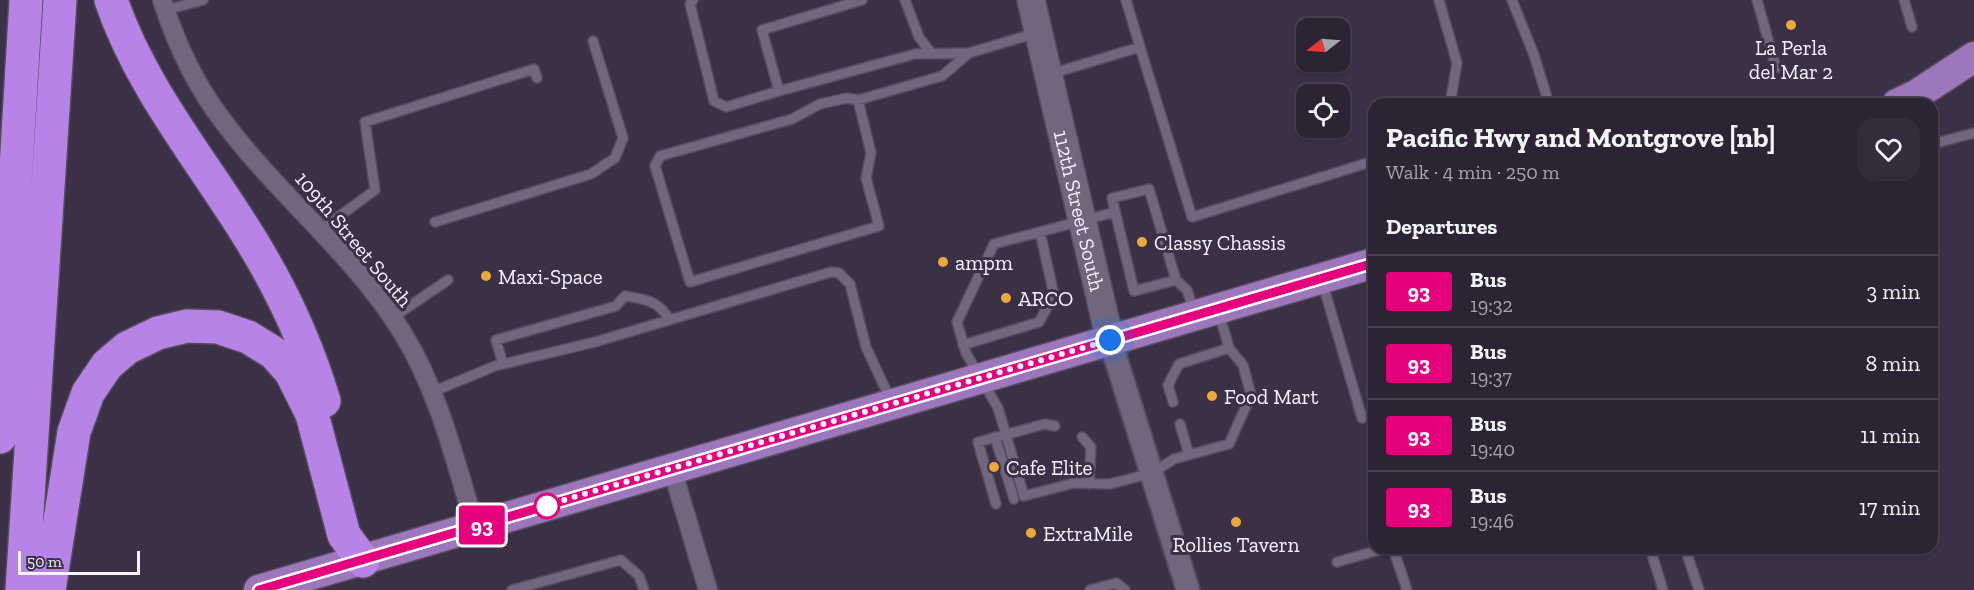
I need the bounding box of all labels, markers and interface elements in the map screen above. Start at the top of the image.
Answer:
north arrow [1296,18,1350,72]
map controls [1296,18,1350,138]
marker: La Perla del Mar 2 [1784,18,1798,32]
place label: La Perla del Mar 2 [1749,35,1833,84]
button: locate [1296,84,1350,138]
button: heart [1857,118,1920,181]
text: Pacific Hwy and Montgrove [nb] [1386,121,1776,154]
street label: 112th Street South [1049,127,1111,294]
text: Walk · 4 min · 250 m [1386,160,1560,184]
street label: 109th Street South [290,166,418,312]
text: Departures [1386,213,1497,240]
place label: Classy Chassis [1154,230,1286,255]
marker: Classy Chassis [1135,235,1149,249]
place label: ampm [955,250,1013,275]
marker: ampm [936,255,950,269]
place label: Maxi-Space [498,264,603,289]
text: Bus [1470,266,1507,293]
marker: Maxi-Space [479,269,493,283]
text: 3 min [1866,278,1920,305]
text: 93 [1408,279,1430,304]
place label: ARCO [1018,286,1073,311]
marker: ARCO [999,291,1013,305]
text: 19:32 [1470,293,1513,317]
your location [1095,325,1125,355]
text: Bus [1470,338,1507,365]
text: 8 min [1865,350,1920,377]
text: 93 [1408,351,1430,376]
text: 19:37 [1470,365,1512,389]
place label: Food Mart [1224,384,1318,409]
marker: Food Mart [1205,389,1219,403]
text: Bus [1470,410,1507,437]
text: 11 min [1860,422,1920,449]
text: 93 [1408,423,1430,448]
text: 19:40 [1470,437,1515,461]
place label: Cafe Elite [1006,455,1093,480]
marker: Cafe Elite [987,460,1001,474]
text: Bus [1470,482,1507,509]
unlabelled marker [534,493,560,519]
text: 17 min [1859,494,1920,521]
text: 93 [1408,495,1430,520]
line badge: 93 [455,506,509,544]
text: 19:46 [1470,509,1514,533]
text: 93 [471,513,493,538]
marker: Rollies Tavern [1229,515,1243,529]
place label: ExtraMile [1043,521,1133,546]
marker: ExtraMile [1024,526,1038,540]
place label: Rollies Tavern [1172,532,1300,557]
scale bar [18,548,140,576]
text: 50 m [27,552,62,571]

